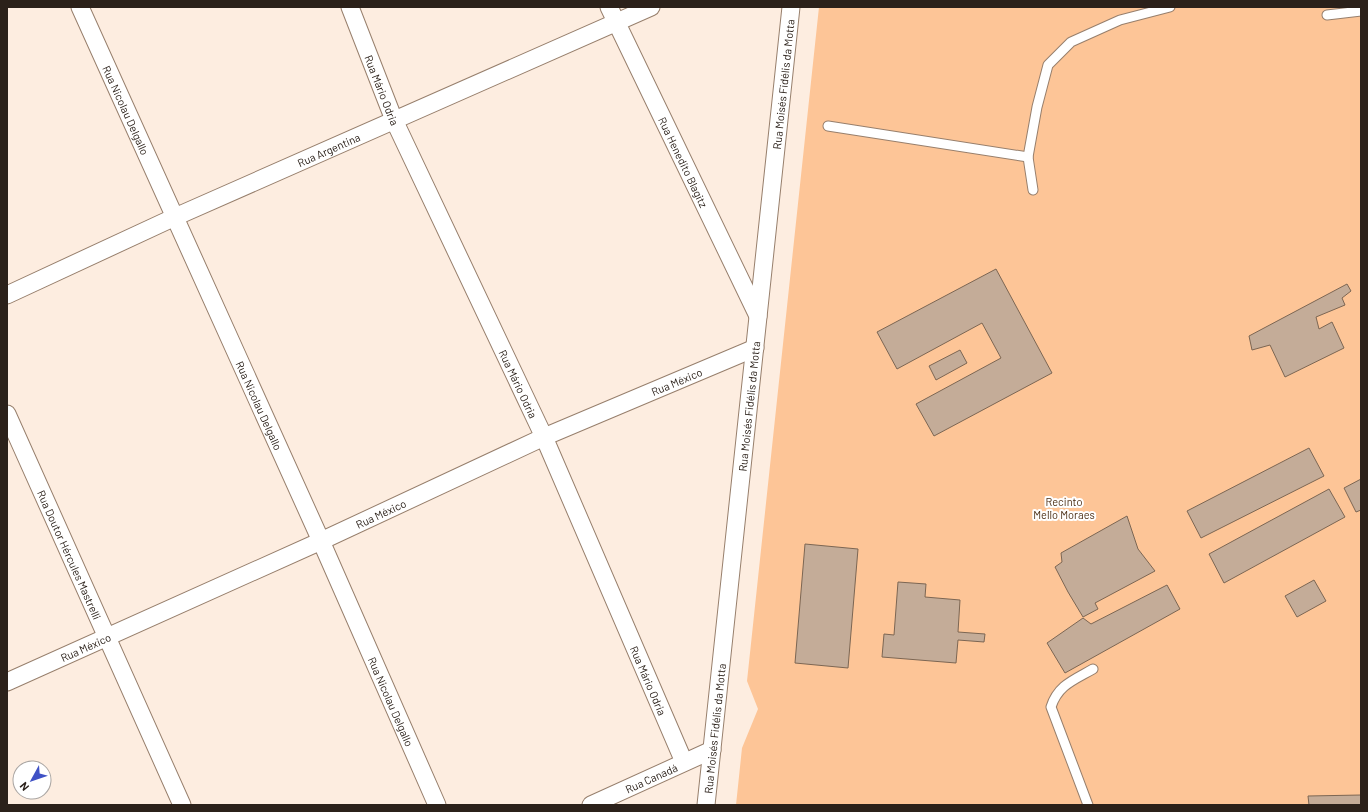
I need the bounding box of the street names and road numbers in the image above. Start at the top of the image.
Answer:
street label: Rua Moisés Fidélis da Motta [769,18,796,150]
street label: Rua Mário Odria [363,53,402,127]
street label: Rua Nicolau Delgallo [101,63,152,157]
street label: Rua Henedito Blagitz [656,115,711,209]
street label: Rua Argentina [295,130,362,169]
street label: Rua Moisés Fidélis da Motta [735,341,762,472]
street label: Rua Mário Odria [497,347,541,420]
street label: Rua Nicolau Delgallo [234,359,286,452]
street label: Rua México [649,365,704,398]
street label: Rua Doutor Hércules Mastrelli [35,488,105,621]
street label: Rua México [353,496,408,530]
street label: Rua México [58,630,113,664]
street label: Rua Mário Odria [628,644,670,717]
street label: Rua Nicolau Delgallo [366,655,417,748]
street label: Rua Moisés Fidélis da Motta [701,663,728,794]
street label: Rua Canadá [623,760,679,795]

